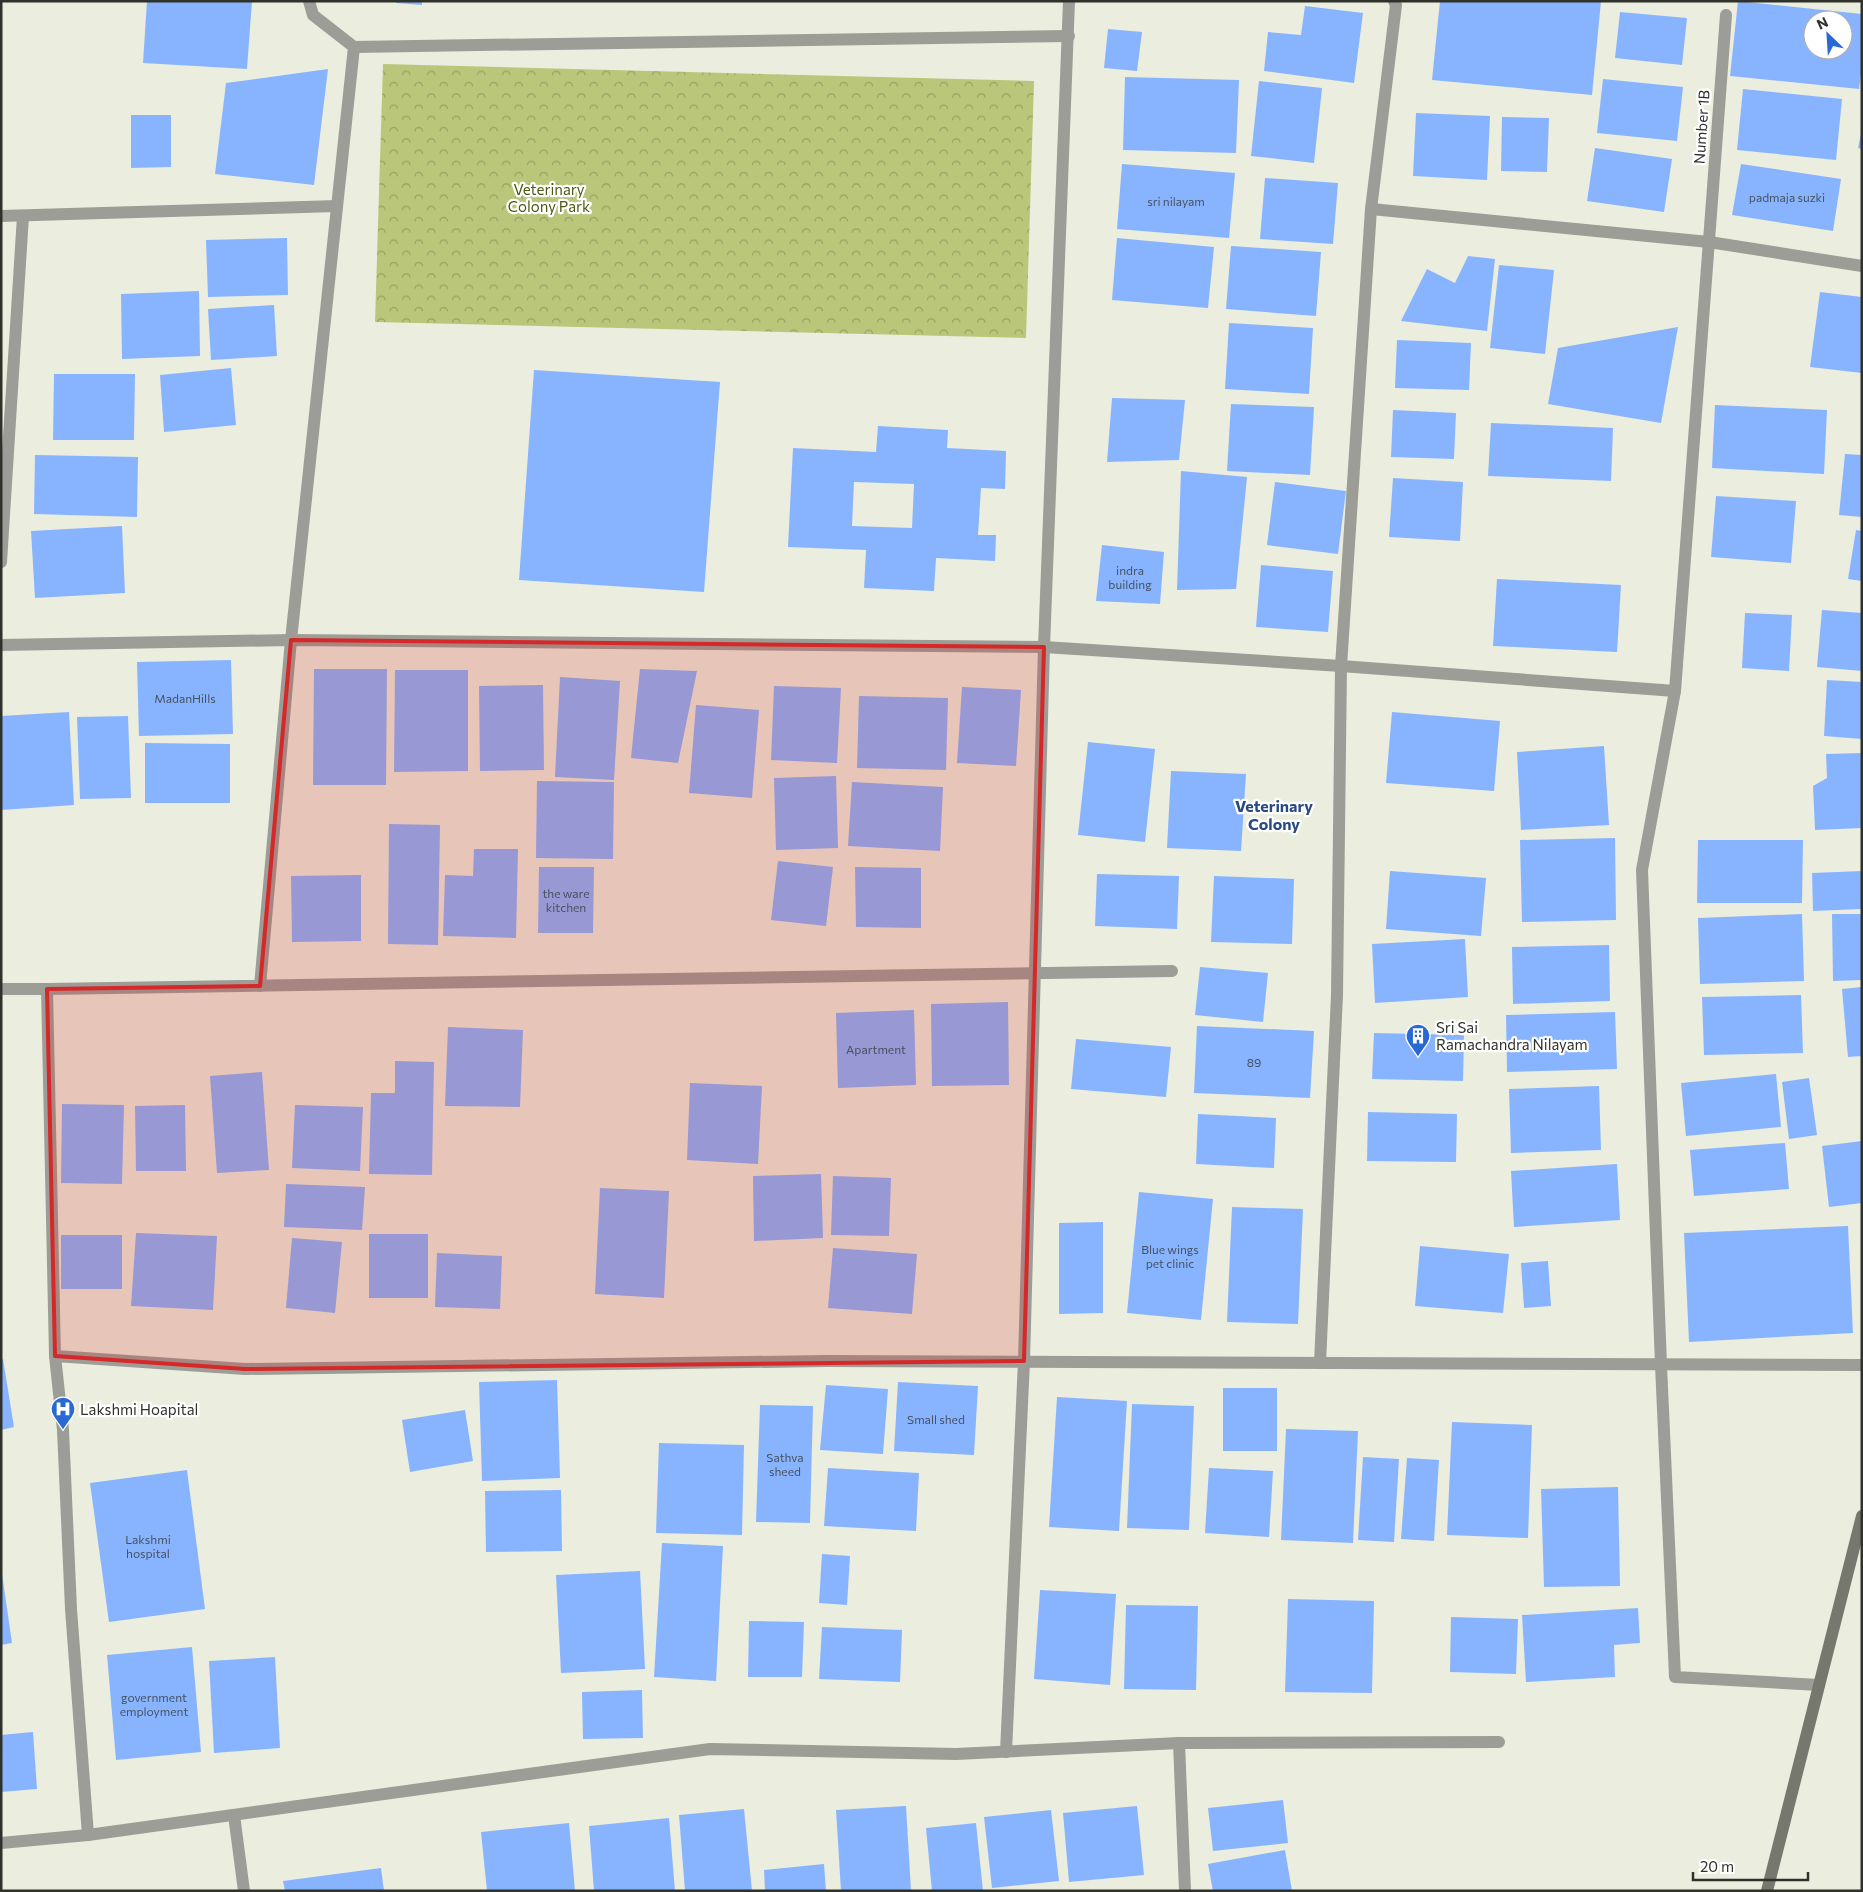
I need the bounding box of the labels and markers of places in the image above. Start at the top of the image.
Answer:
place label: Sri Sai Ramachandra Nilayam [1436,1018,1588,1053]
building icon: Sri Sai Ramachandra Nilayam [1405,1023,1431,1057]
hospital icon: Lakshmi Hoapital [50,1396,76,1430]
place label: Lakshmi Hoapital [80,1400,198,1418]

